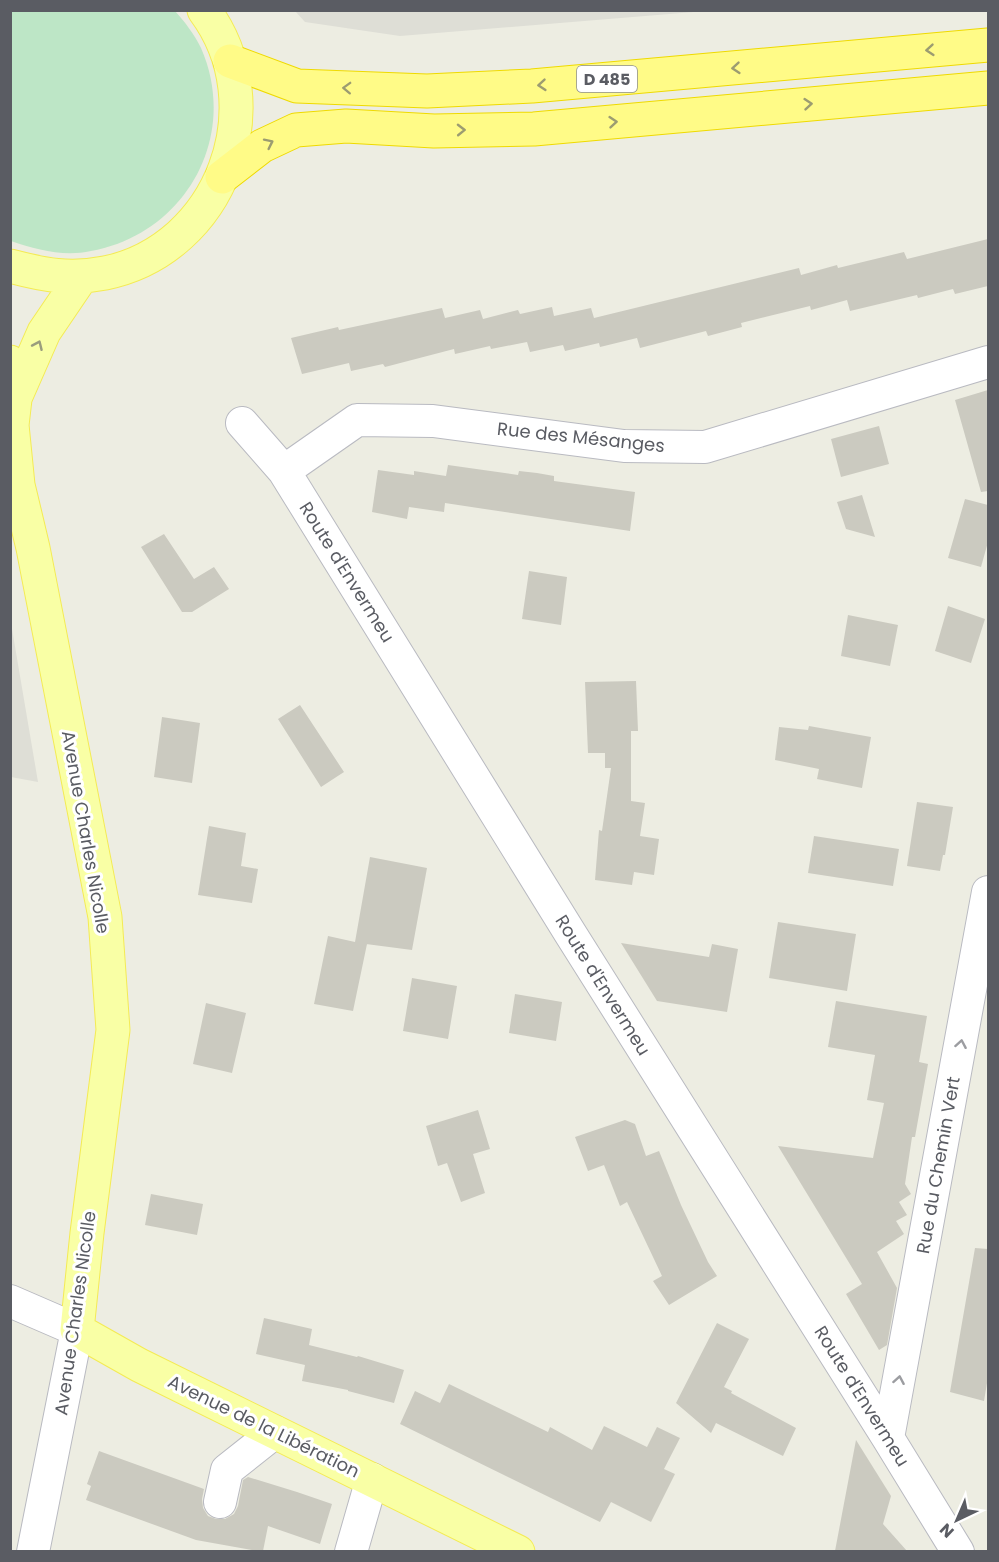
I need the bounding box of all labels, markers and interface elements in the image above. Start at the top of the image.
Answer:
one-way arrow [926,43,935,56]
one-way arrow [731,61,741,74]
road number: D 485 [577,66,637,92]
one-way arrow [537,78,546,91]
one-way arrow [342,82,351,94]
one-way arrow [803,98,812,111]
one-way arrow [609,115,618,128]
one-way arrow [457,124,466,136]
one-way arrow [263,138,274,150]
one-way arrow [31,340,43,351]
street label: Rue des Mésanges [496,416,666,458]
street label: Route d'Envermeu [294,497,400,647]
street label: Avenue Charles Nicolle [56,728,116,936]
street label: Route d'Envermeu [550,910,656,1060]
one-way arrow [954,1039,966,1049]
street label: Rue du Chemin Vert [910,1074,966,1256]
street label: Avenue Charles Nicolle [48,1209,102,1417]
street label: Route d'Envermeu [809,1321,915,1471]
street label: Avenue de la Libération [164,1369,364,1483]
one-way arrow [892,1376,904,1385]
north arrow [927,1490,987,1550]
text: N [935,1518,959,1543]

